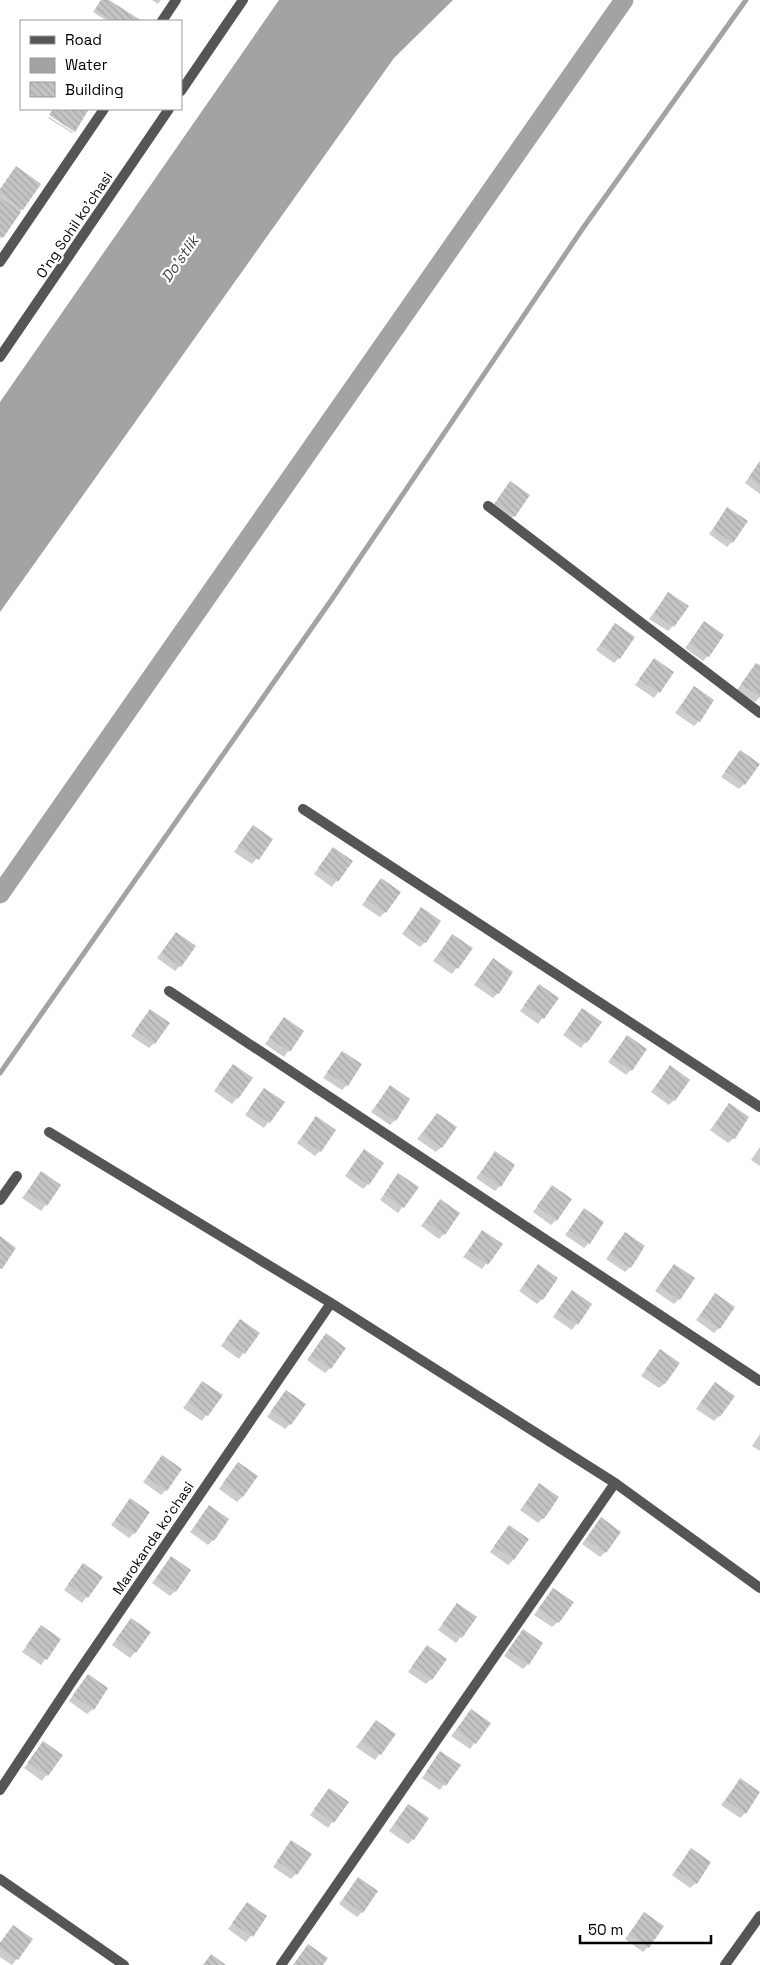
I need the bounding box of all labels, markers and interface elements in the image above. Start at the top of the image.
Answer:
legend [20,20,182,110]
text: Road [65,30,102,49]
text: Water [65,55,108,74]
text: Building [65,80,124,99]
street label: O'ng Sohil ko'chasi [32,168,116,282]
water label: Do'stlik [157,230,204,286]
street label: Marokanda ko'chasi [108,1478,198,1598]
scale bar [580,1912,711,1944]
text: 50 m [588,1920,623,1939]

